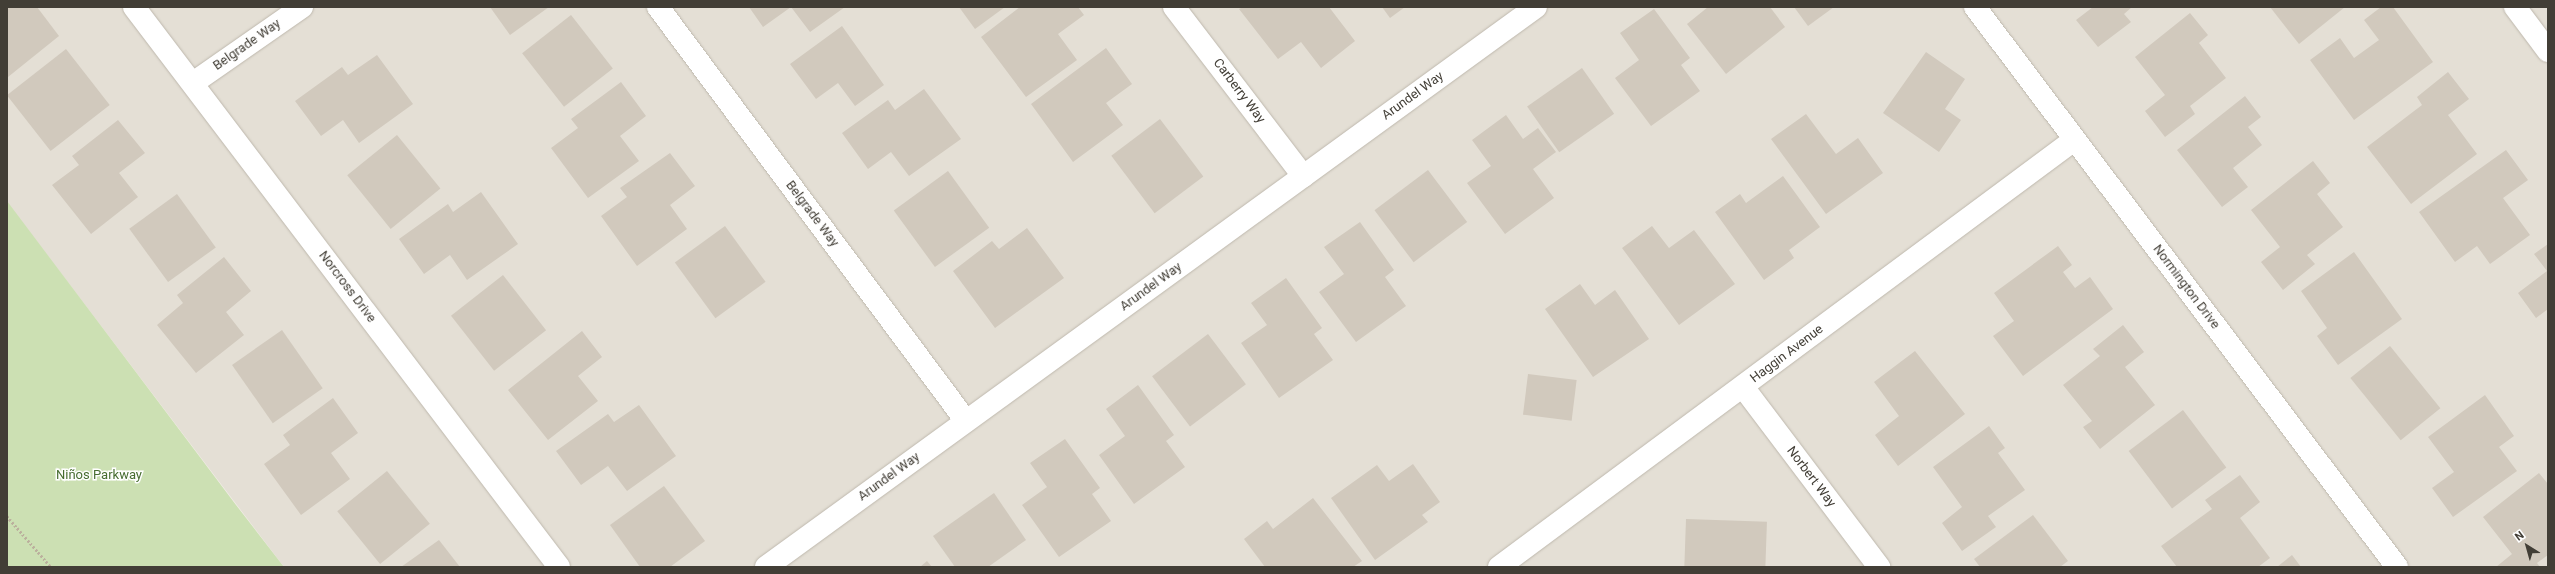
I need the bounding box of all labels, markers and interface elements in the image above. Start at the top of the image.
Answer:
street label: Belgrade Way [210,16,284,74]
street label: Carberry Way [1210,56,1268,126]
street label: Arundel Way [1379,68,1447,124]
street label: Belgrade Way [782,178,842,250]
street label: Normington Drive [2149,242,2223,332]
street label: Norcross Drive [315,248,379,326]
street label: Arundel Way [1117,259,1185,315]
street label: Haggin Avenue [1748,322,1826,386]
street label: Norbert Way [1783,444,1839,510]
street label: Arundel Way [855,449,923,505]
park label: Niños Parkway [56,467,142,483]
north arrow [2507,526,2547,566]
text: N [2512,528,2526,544]

